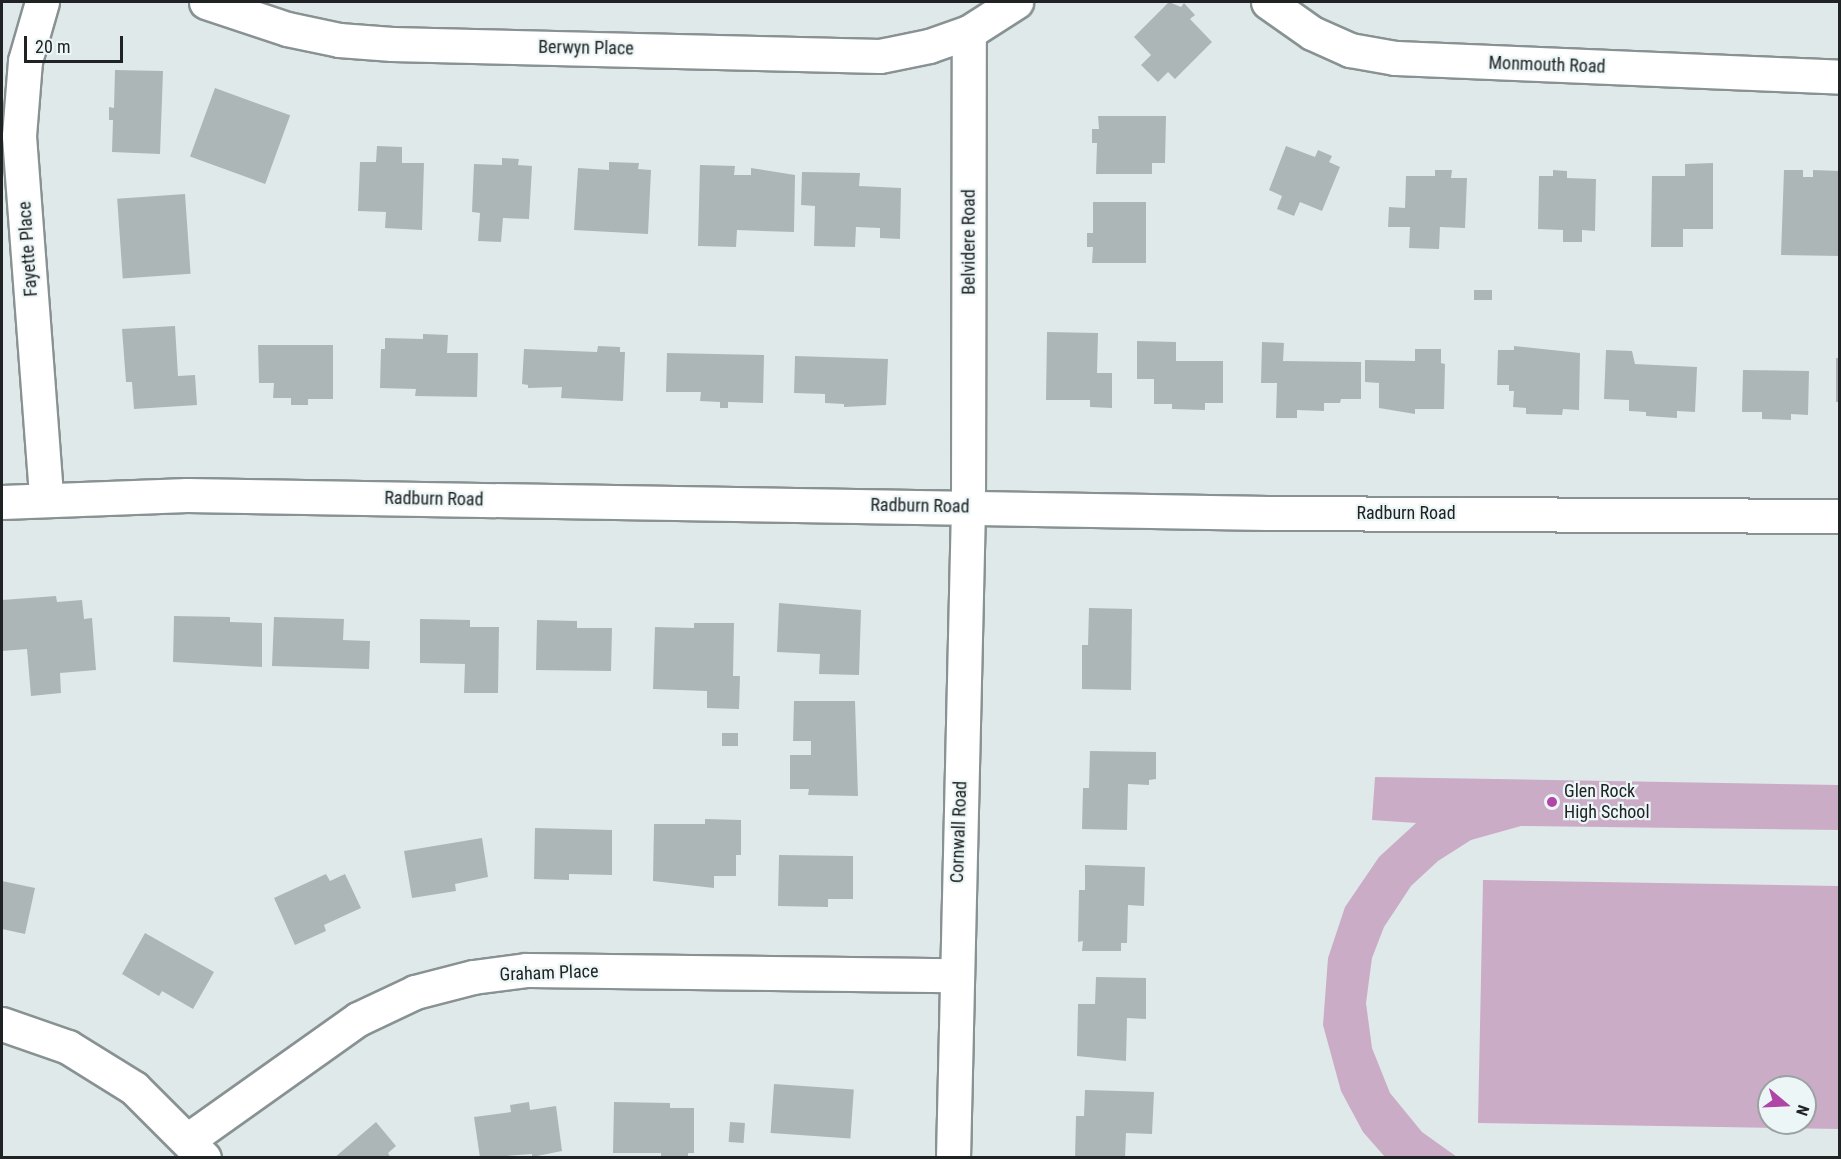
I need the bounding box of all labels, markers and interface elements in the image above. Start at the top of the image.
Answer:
scale bar [27,24,126,62]
text: 20 m [35,36,70,57]
street label: Berwyn Place [538,36,634,60]
street label: Monmouth Road [1488,52,1606,78]
street label: Belvidere Road [958,189,980,295]
street label: Fayette Place [14,201,42,297]
street label: Radburn Road [384,487,484,511]
street label: Radburn Road [870,494,970,518]
street label: Radburn Road [1356,502,1456,524]
street label: Cornwall Road [946,781,972,883]
place label: Glen Rock High School [1564,781,1650,824]
marker: Glen Rock High School [1545,795,1559,809]
street label: Graham Place [499,960,599,986]
north arrow [1757,1075,1817,1135]
text: N [1792,1103,1813,1118]

